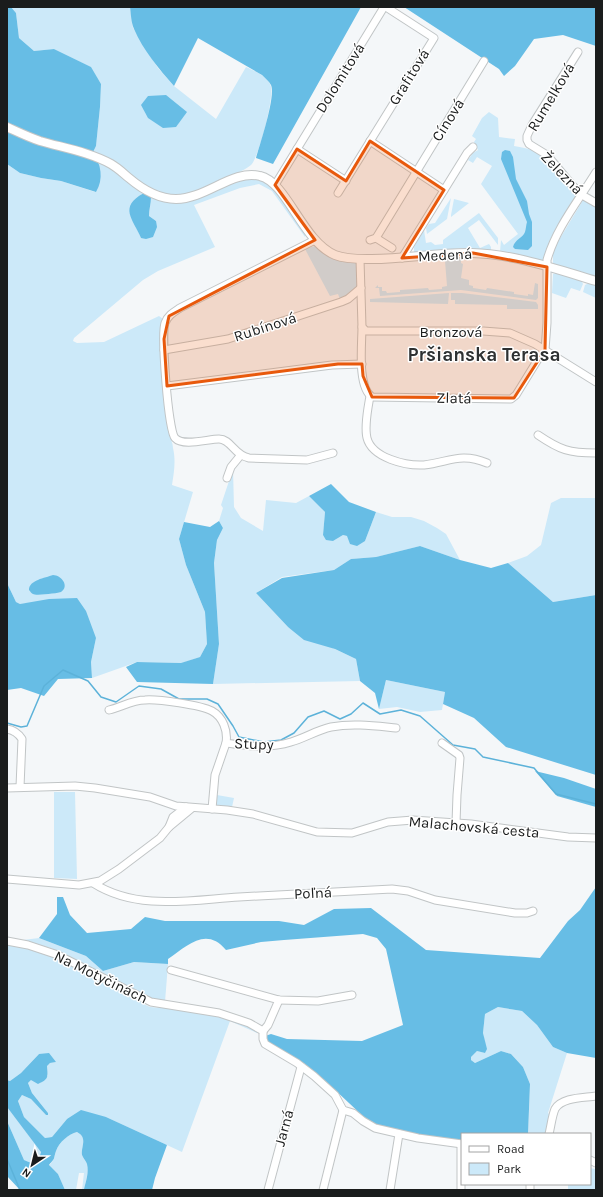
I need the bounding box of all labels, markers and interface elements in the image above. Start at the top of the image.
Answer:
street label: Dolomitová [312,40,368,116]
street label: Grafitová [385,46,433,108]
street label: Rumelková [524,60,578,134]
street label: Cínová [428,95,468,145]
street label: Železná [537,148,587,198]
street label: Medená [417,245,473,265]
street label: Rubínová [231,308,299,346]
street label: Bronzová [419,323,483,341]
district label: Pršianska Terasa [407,344,561,366]
street label: Zlatá [436,389,472,407]
street label: Stupy [234,734,274,754]
street label: Malachovská cesta [408,812,540,842]
street label: Poľná [294,883,332,903]
street label: Na Motyčinách [51,947,151,1007]
street label: Jarná [271,1108,297,1148]
legend [461,1133,591,1185]
text: Road [497,1142,525,1156]
north arrow [12,1145,52,1185]
text: Park [497,1162,522,1176]
text: N [20,1165,34,1180]

